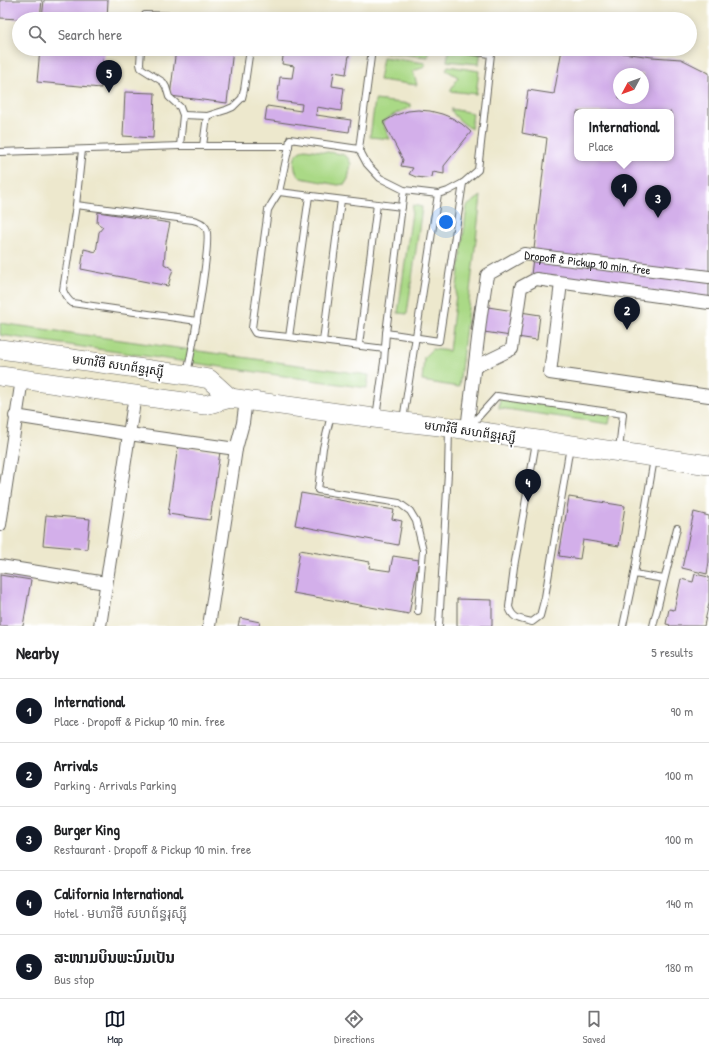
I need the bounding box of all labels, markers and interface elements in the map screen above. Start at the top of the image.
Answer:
search box [12,12,697,56]
icon: search [26,23,48,45]
text: Search here [58,24,122,45]
pin: 5 [96,60,122,93]
north arrow [613,68,649,104]
popup [574,109,674,161]
text: International [588,116,660,137]
text: Place [588,137,613,155]
pin: 1 [611,174,637,207]
pin: 3 [645,185,671,218]
your location [436,212,456,232]
street label: Dropoff & Pickup 10 min. free [524,246,652,278]
pin: 2 [614,297,640,330]
street label: មហាវិថី សហព័ន្ធរុស្ស៊ី [71,350,165,382]
street label: មហាវិថី សហព័ន្ធរុស្ស៊ី [423,416,517,448]
pin: 4 [515,469,541,502]
text: Nearby [16,641,59,664]
text: 5 results [651,643,693,661]
text: International [54,691,125,712]
text: 1 [27,702,31,720]
text: 90 m [671,702,693,720]
text: Place · Dropoff & Pickup 10 min. free [54,712,225,730]
text: Arrivals [54,755,98,776]
text: 2 [26,766,32,784]
text: 100 m [665,766,693,784]
text: Parking · Arrivals Parking [54,776,176,794]
text: Burger King [54,819,120,840]
text: 3 [26,830,32,848]
text: 100 m [665,830,693,848]
text: Restaurant · Dropoff & Pickup 10 min. free [54,840,251,858]
text: California International [54,883,183,904]
text: 4 [27,894,31,912]
text: 140 m [666,894,693,912]
text: Hotel · មហាវិថី សហព័ន្ធរុស្ស៊ី [54,904,187,922]
text: ສະໜາມບິນພະນົມເປັນ [54,947,175,968]
text: 5 [26,958,32,976]
text: 180 m [665,958,693,976]
text: Bus stop [54,970,94,988]
tab: Map [104,1008,126,1046]
tab: Directions [334,1008,375,1046]
tab: Saved [583,1008,605,1046]

